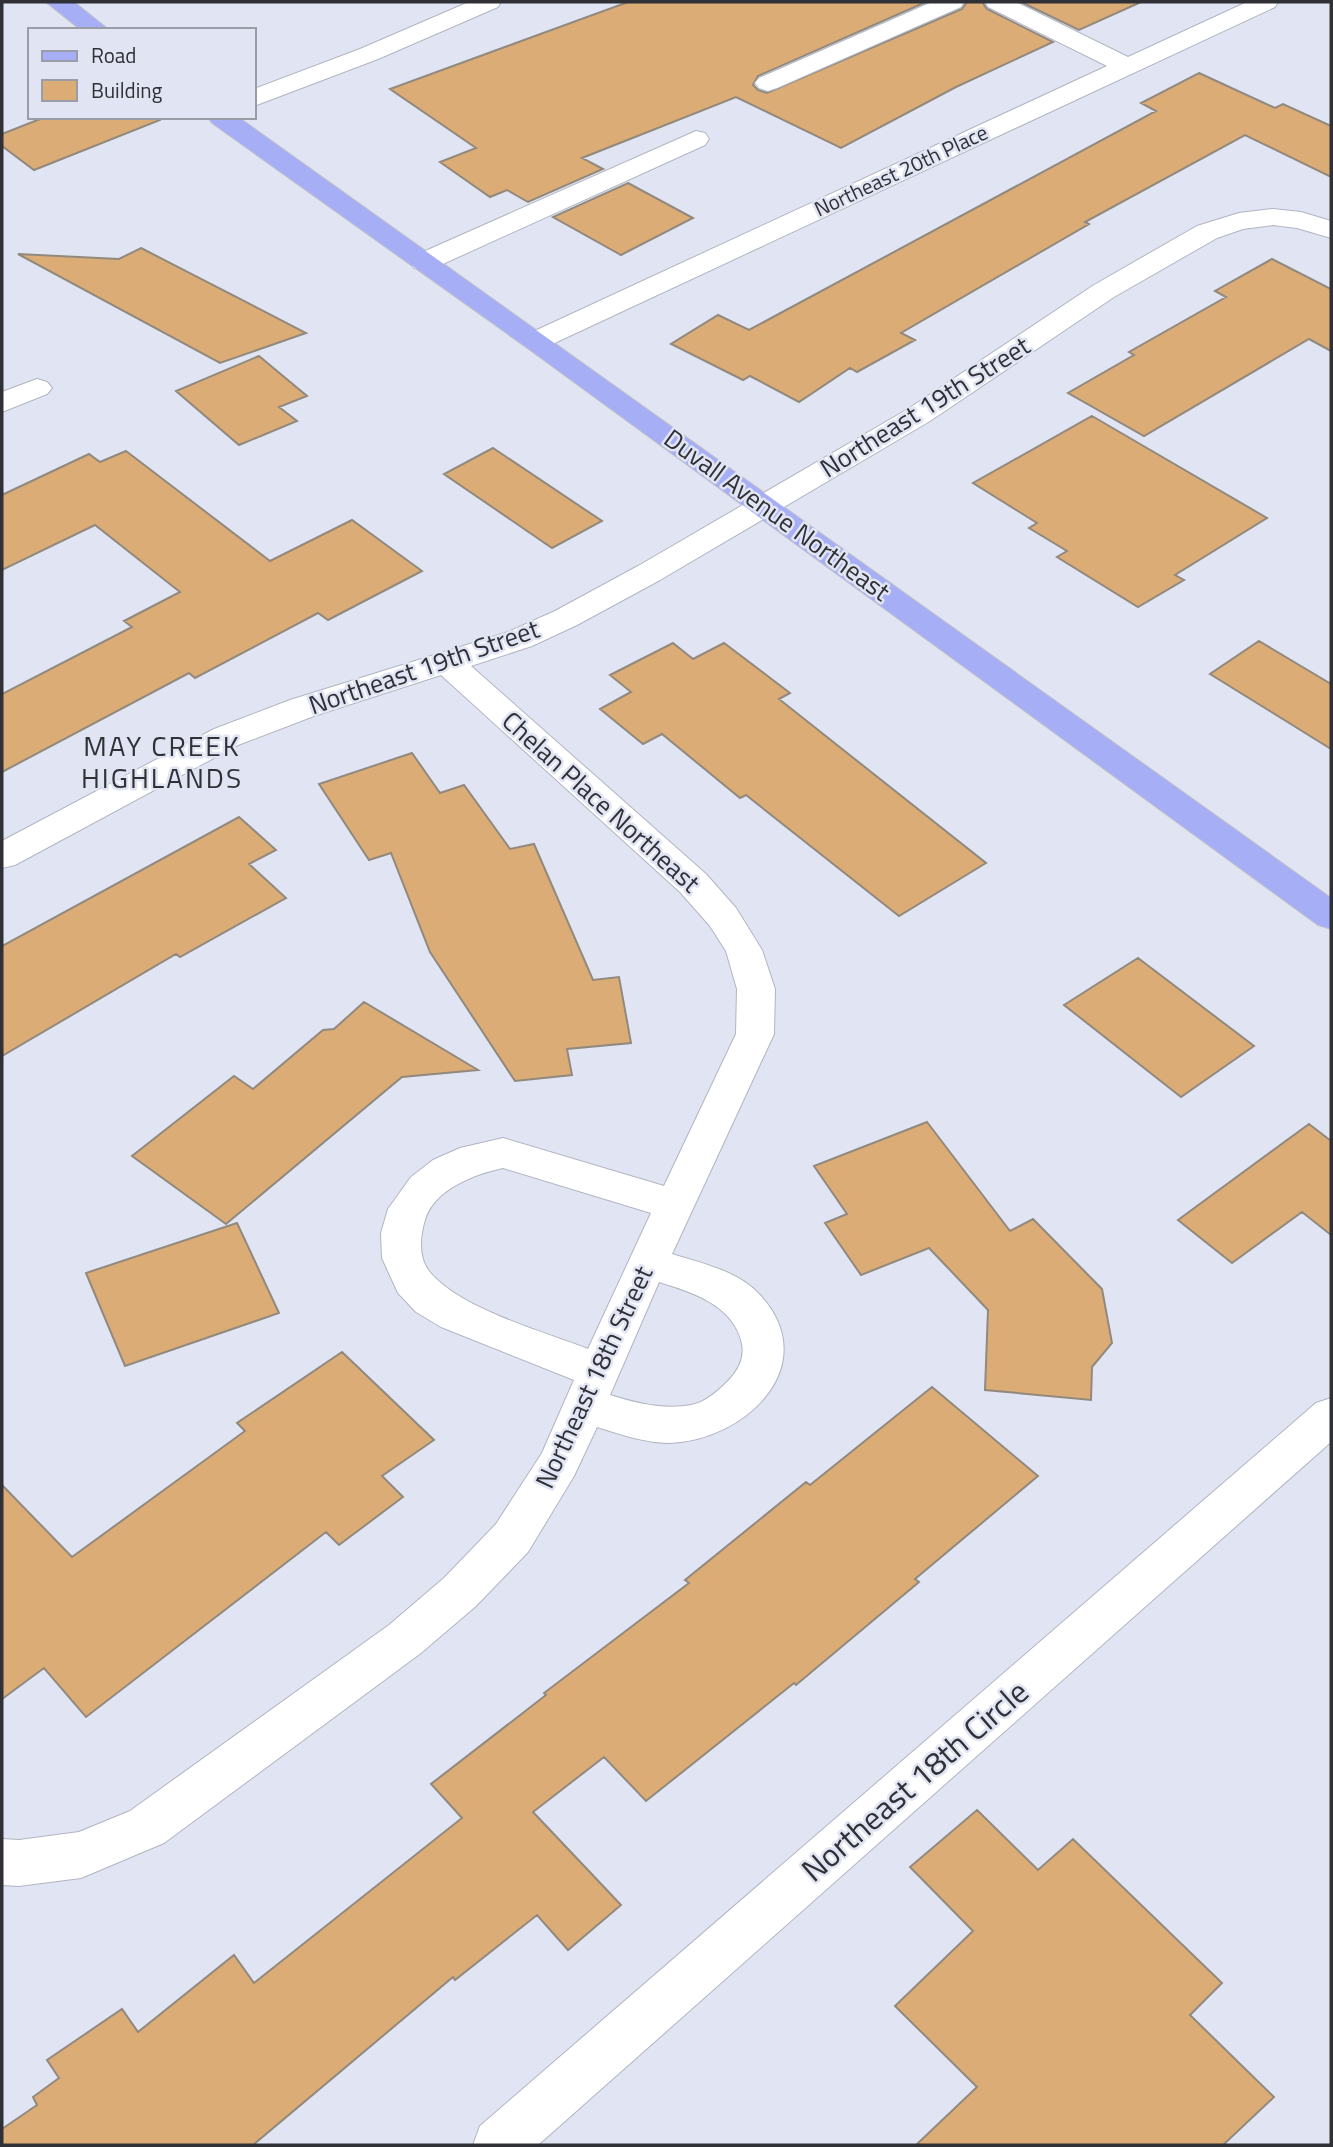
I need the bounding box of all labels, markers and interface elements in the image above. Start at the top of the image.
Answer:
legend [28,28,256,119]
text: Road [91,39,136,71]
text: Building [91,74,163,106]
street label: Northeast 20th Place [809,116,993,224]
street label: Northeast 19th Street [812,326,1037,487]
street label: Duvall Avenue Northeast [656,419,899,610]
street label: Northeast 19th Street [303,609,544,724]
street label: Chelan Place Northeast [494,702,709,901]
district label: MAY CREEK HIGHLANDS [81,724,243,799]
street label: Northeast 18th Street [525,1259,662,1494]
street label: Northeast 18th Circle [790,1668,1038,1893]

